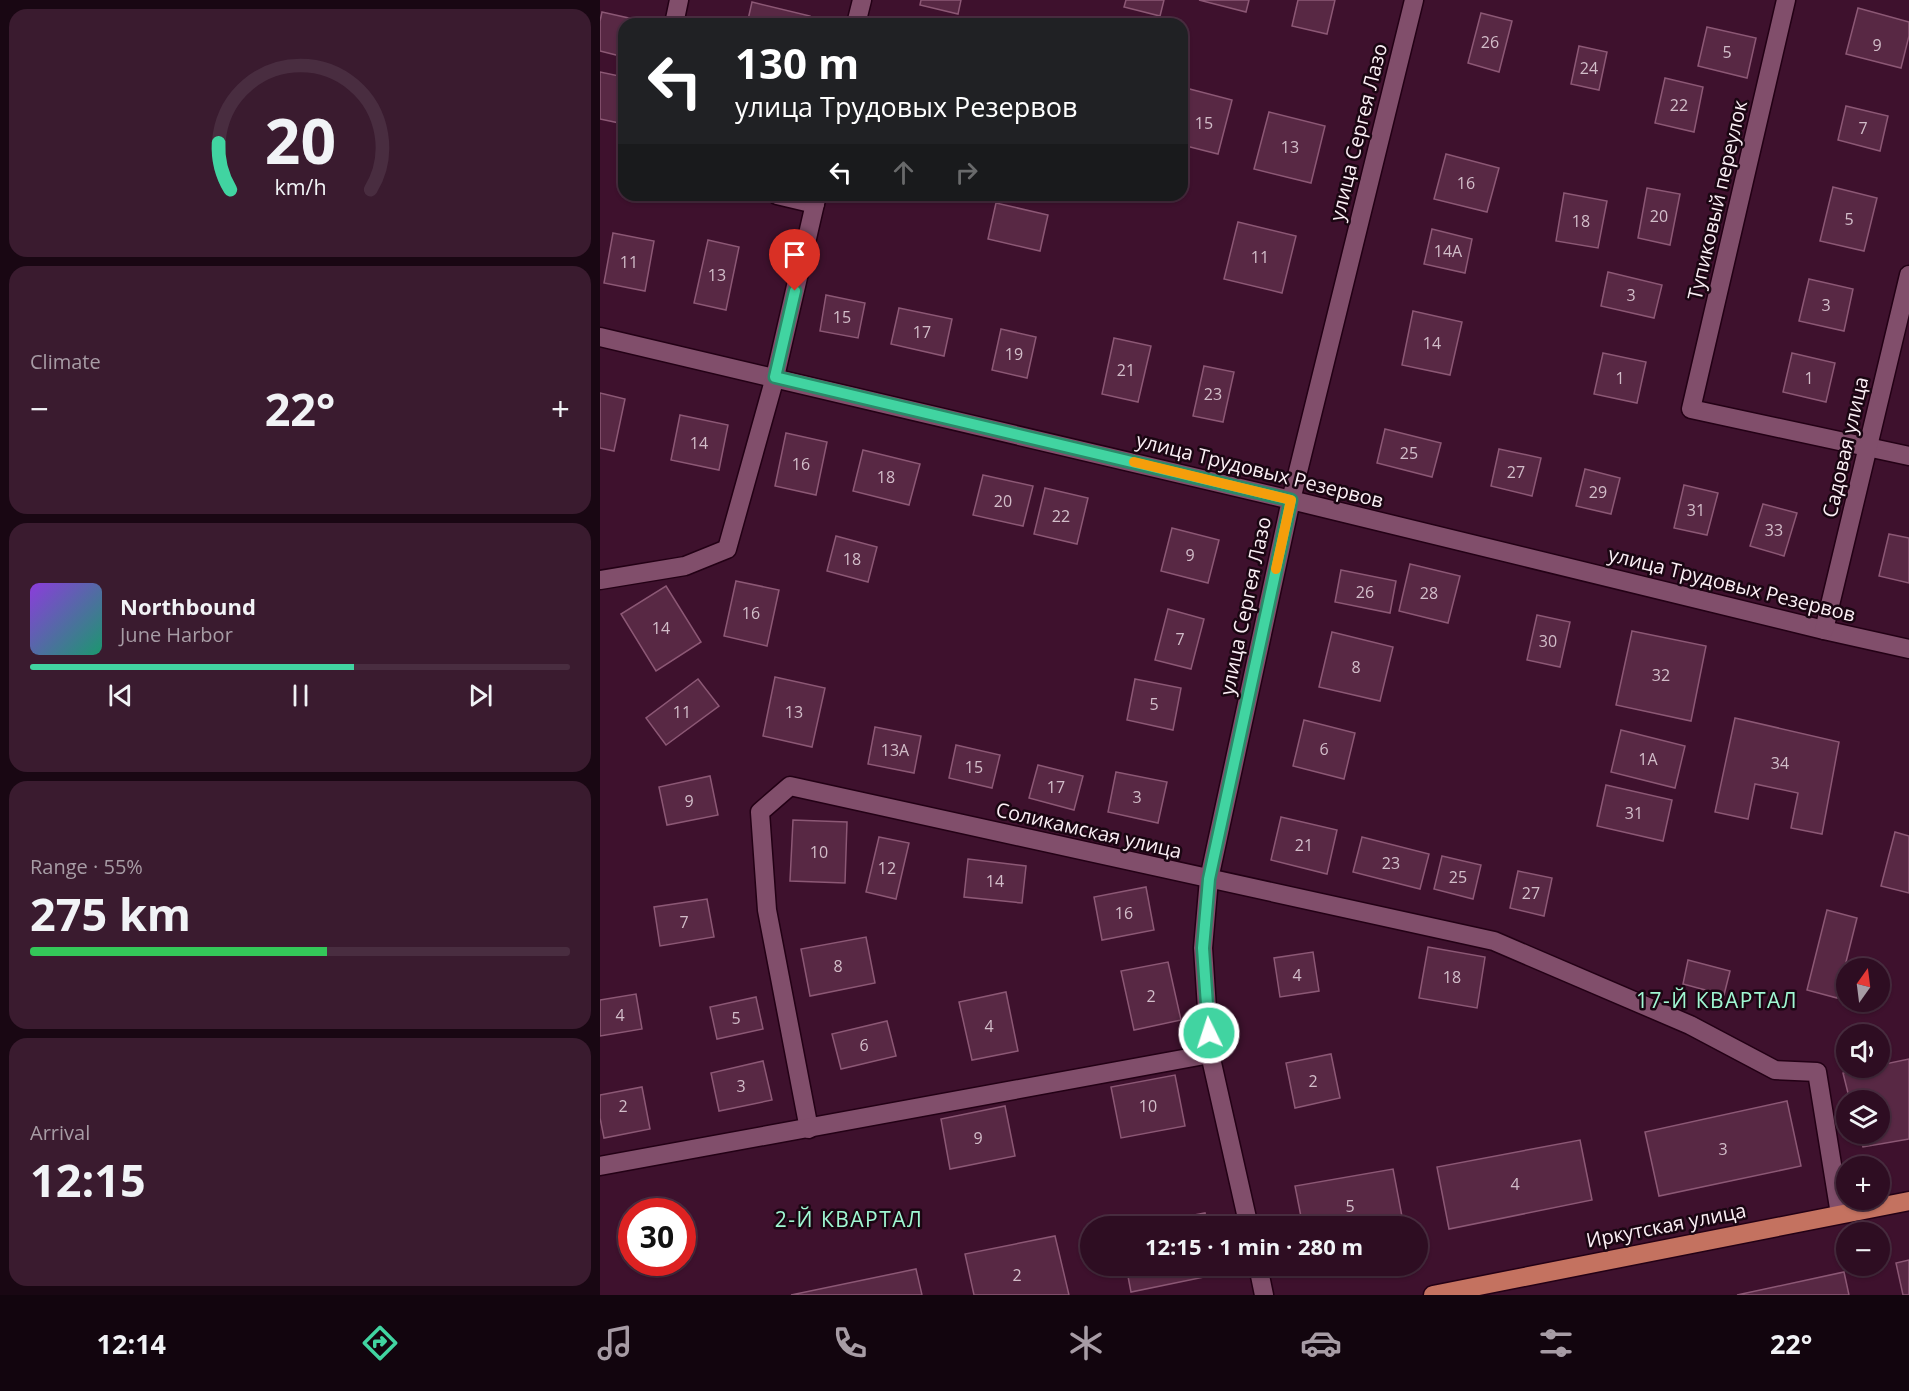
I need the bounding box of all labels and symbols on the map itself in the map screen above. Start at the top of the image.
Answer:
house number: 26 [1481,31,1499,53]
house number: 9 [1872,34,1882,56]
street label: улица Сергея Лазо [1323,40,1393,224]
house number: 5 [1722,41,1732,63]
house number: 24 [1580,57,1598,79]
house number: 22 [1670,94,1688,116]
street label: Тупиковый переулок [1681,97,1753,303]
house number: 15 [1195,112,1213,134]
house number: 7 [1858,117,1868,139]
house number: 13 [1281,136,1299,158]
house number: 16 [1457,172,1475,194]
house number: 20 [1650,205,1668,227]
house number: 5 [1844,208,1854,230]
house number: 18 [1572,210,1590,232]
pin [769,229,820,291]
house number: 14А [1434,240,1463,262]
house number: 11 [1251,246,1269,268]
house number: 11 [620,251,638,273]
house number: 13 [708,264,726,286]
house number: 3 [1626,284,1636,306]
house number: 3 [1821,294,1831,316]
house number: 15 [833,306,851,328]
house number: 17 [913,321,931,343]
house number: 14 [1423,332,1441,354]
house number: 19 [1005,343,1023,365]
house number: 21 [1117,359,1135,381]
house number: 1 [1615,367,1625,389]
house number: 1 [1804,367,1814,389]
street label: Садовая улица [1816,374,1874,520]
house number: 23 [1204,383,1222,405]
street label: улица Трудовых Резервов [1134,426,1386,514]
house number: 14 [690,432,708,454]
house number: 25 [1400,442,1418,464]
house number: 16 [792,453,810,475]
house number: 27 [1507,461,1525,483]
house number: 18 [877,466,895,488]
house number: 29 [1589,481,1607,503]
house number: 20 [994,490,1012,512]
house number: 31 [1687,499,1705,521]
house number: 22 [1052,505,1070,527]
street label: улица Сергея Лазо [1213,514,1277,698]
house number: 33 [1765,519,1783,541]
street label: улица Трудовых Резервов [1606,540,1858,628]
house number: 9 [1185,544,1195,566]
house number: 18 [843,548,861,570]
house number: 26 [1356,581,1374,603]
house number: 28 [1420,582,1438,604]
house number: 16 [742,602,760,624]
house number: 14 [652,617,670,639]
house number: 7 [1175,628,1185,650]
house number: 30 [1539,630,1557,652]
house number: 8 [1351,656,1361,678]
house number: 32 [1652,664,1670,686]
house number: 5 [1149,693,1159,715]
house number: 11 [673,701,691,723]
house number: 13 [785,701,803,723]
house number: 6 [1319,738,1329,760]
house number: 13А [881,739,910,761]
house number: 1А [1638,748,1659,770]
house number: 34 [1771,752,1789,774]
house number: 15 [965,756,983,778]
house number: 17 [1047,776,1065,798]
house number: 3 [1132,786,1142,808]
house number: 9 [684,790,694,812]
street label: Соликамская улица [993,795,1185,865]
house number: 31 [1625,802,1643,824]
house number: 21 [1295,834,1313,856]
house number: 10 [810,841,828,863]
house number: 23 [1382,852,1400,874]
house number: 12 [878,857,896,879]
house number: 25 [1449,866,1467,888]
house number: 14 [986,870,1004,892]
house number: 27 [1522,882,1540,904]
house number: 16 [1115,902,1133,924]
house number: 7 [679,911,689,933]
house number: 8 [833,955,843,977]
north arrow [1836,958,1890,1012]
house number: 4 [1292,964,1302,986]
house number: 18 [1443,966,1461,988]
house number: 2 [1146,985,1156,1007]
district label: 17-Й КВАРТАЛ [1636,986,1798,1014]
position arrow [1177,1001,1241,1065]
house number: 4 [615,1004,625,1026]
house number: 5 [731,1007,741,1029]
house number: 4 [984,1015,994,1037]
house number: 6 [859,1034,869,1056]
house number: 2 [1308,1070,1318,1092]
house number: 3 [736,1075,746,1097]
house number: 2 [618,1095,628,1117]
house number: 10 [1139,1095,1157,1117]
house number: 9 [973,1127,983,1149]
house number: 3 [1718,1138,1728,1160]
house number: 4 [1510,1173,1520,1195]
house number: 5 [1345,1195,1355,1217]
street label: Иркутская улица [1584,1196,1748,1254]
speed limit sign: 30 [618,1198,696,1276]
district label: 2-Й КВАРТАЛ [775,1205,923,1233]
house number: 2 [1012,1264,1022,1286]

